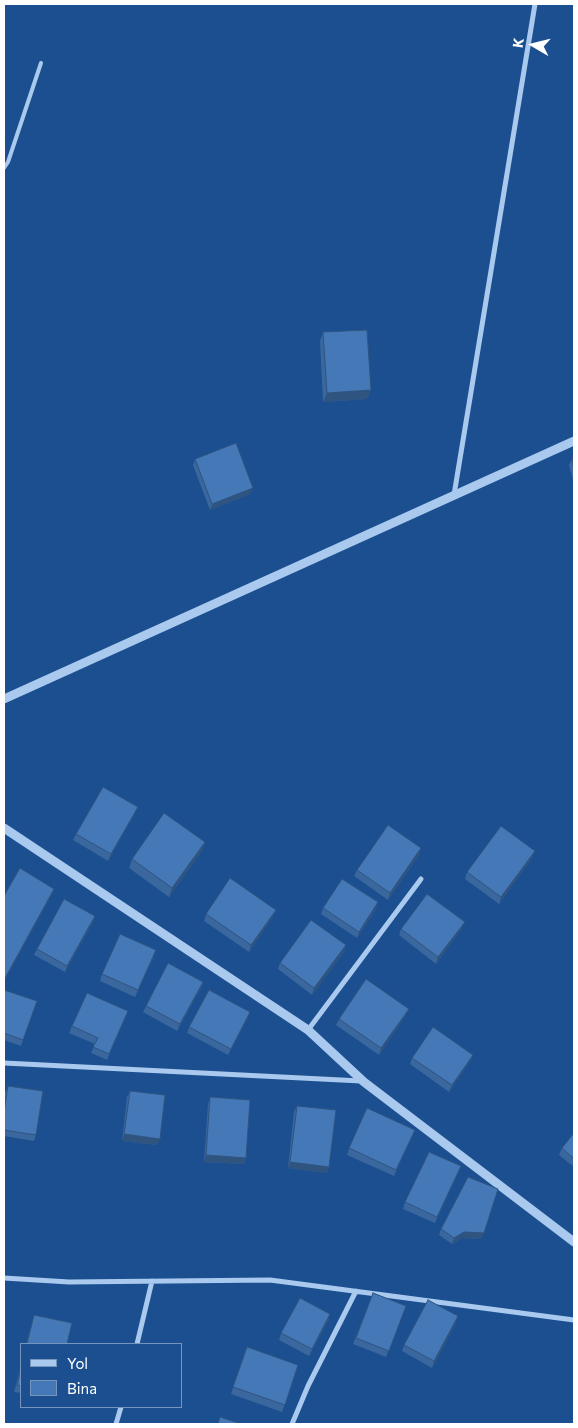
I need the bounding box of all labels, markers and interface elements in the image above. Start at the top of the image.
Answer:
north arrow [508,20,558,70]
text: K [509,37,527,49]
legend [20,1343,182,1408]
text: Yol [67,1354,88,1372]
text: Bina [67,1379,97,1397]

